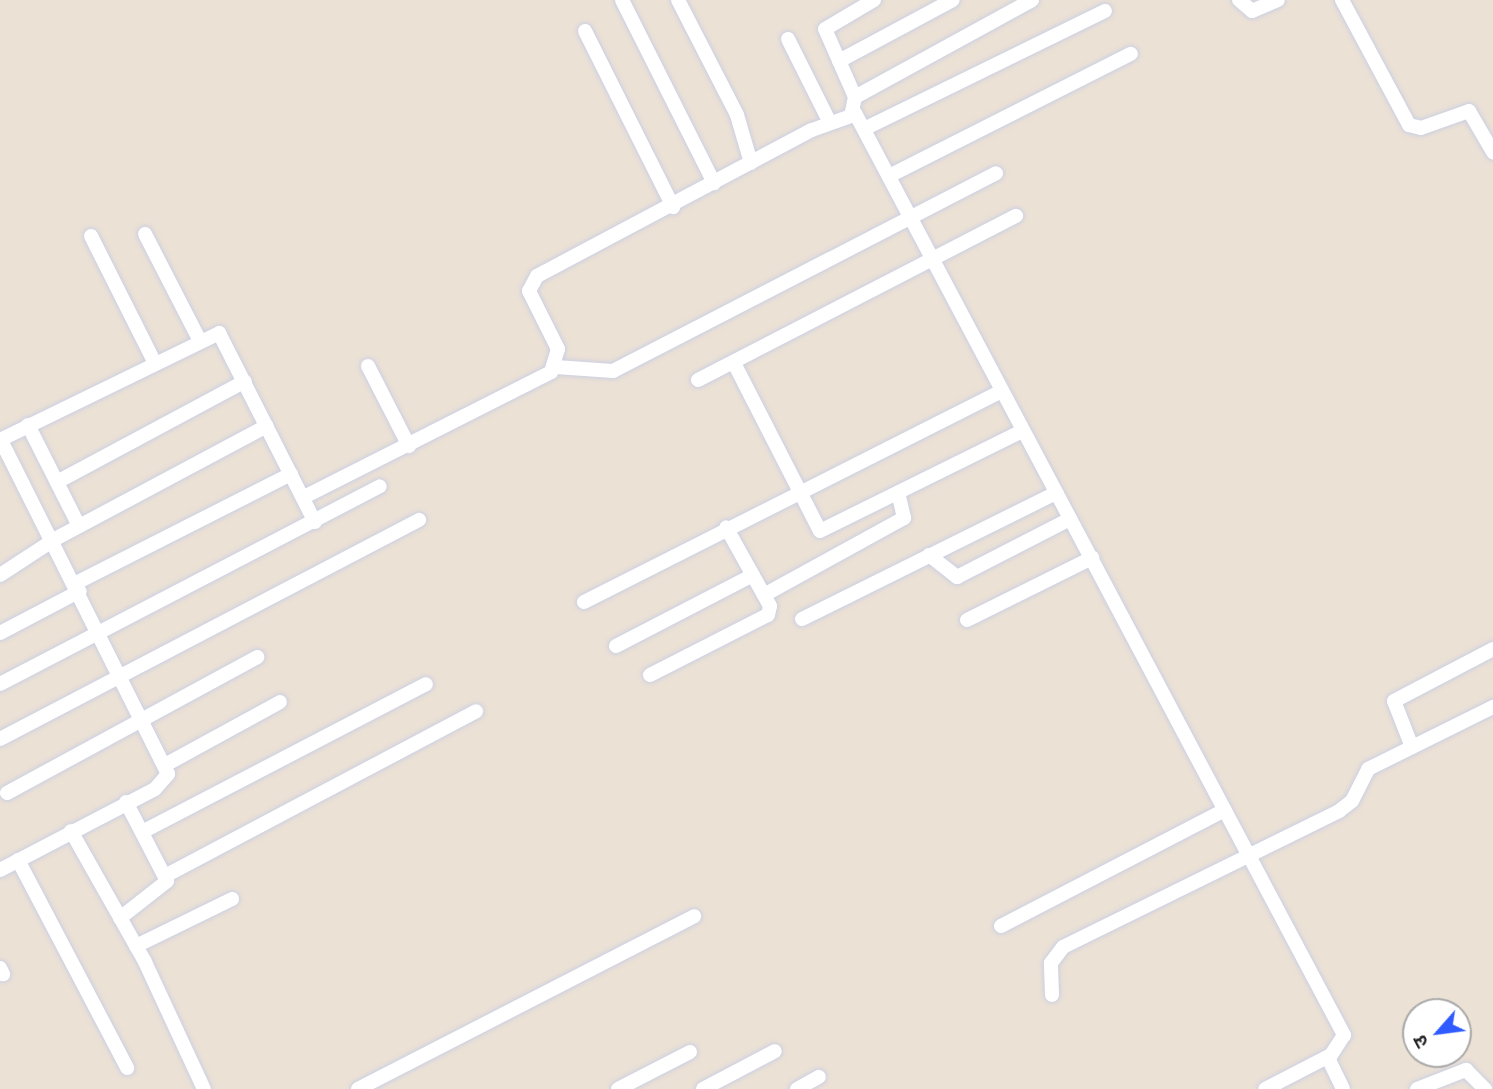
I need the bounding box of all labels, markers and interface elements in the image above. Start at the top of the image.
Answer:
north arrow [1402,998,1472,1068]
text: उ [1407,1032,1433,1052]

